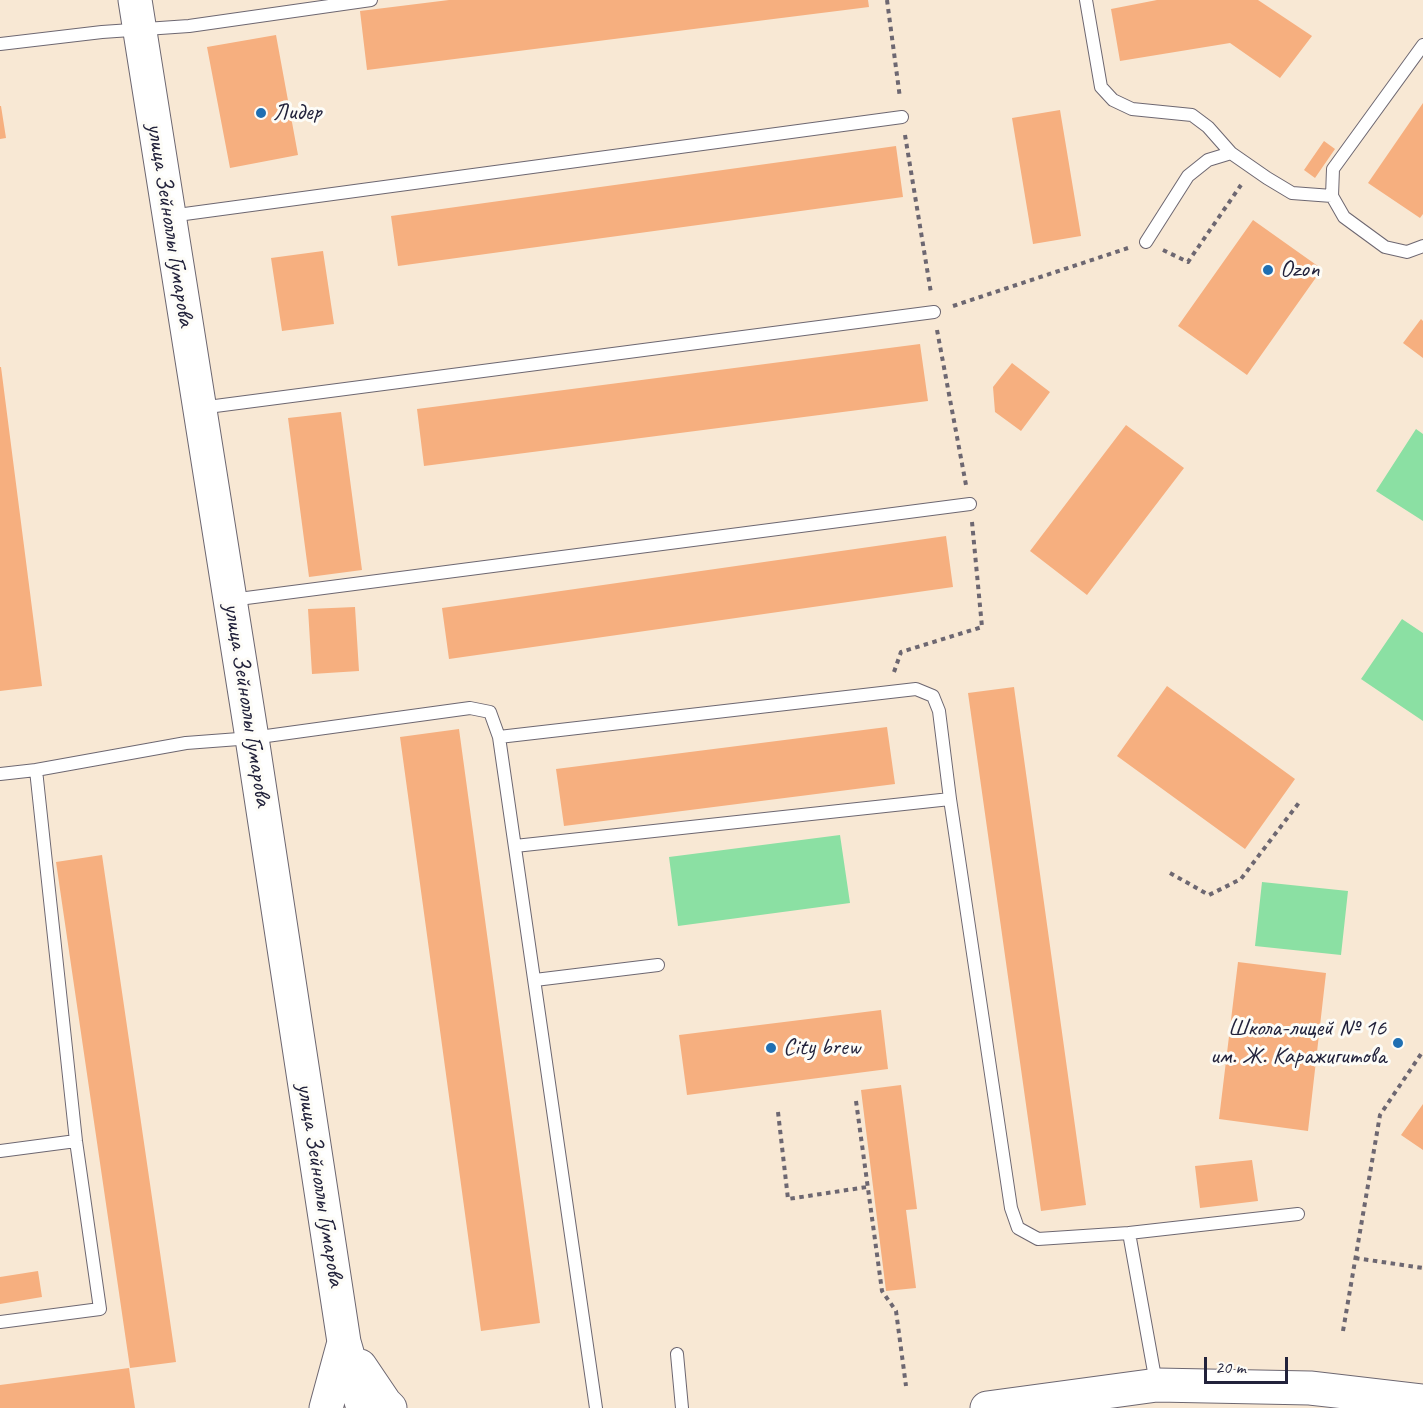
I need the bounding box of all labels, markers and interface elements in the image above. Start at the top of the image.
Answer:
place label: Лидер [273,99,322,127]
marker: Лидер [254,106,268,120]
street label: улица Зейноллы Гумарова [140,121,200,329]
place label: Ozon [1280,256,1319,284]
marker: Ozon [1261,263,1275,277]
street label: улица Зейноллы Гумарова [217,601,277,809]
place label: Школа-лицей № 16 им. Ж. Каражигитова [1210,1015,1386,1071]
place label: City brew [783,1034,860,1062]
marker: Школа-лицей № 16 им. Ж. Каражигитова [1391,1036,1405,1050]
marker: City brew [764,1041,778,1055]
street label: улица Зейноллы Гумарова [290,1081,350,1289]
scale bar [1207,1345,1291,1383]
text: 20 m [1215,1356,1246,1378]

